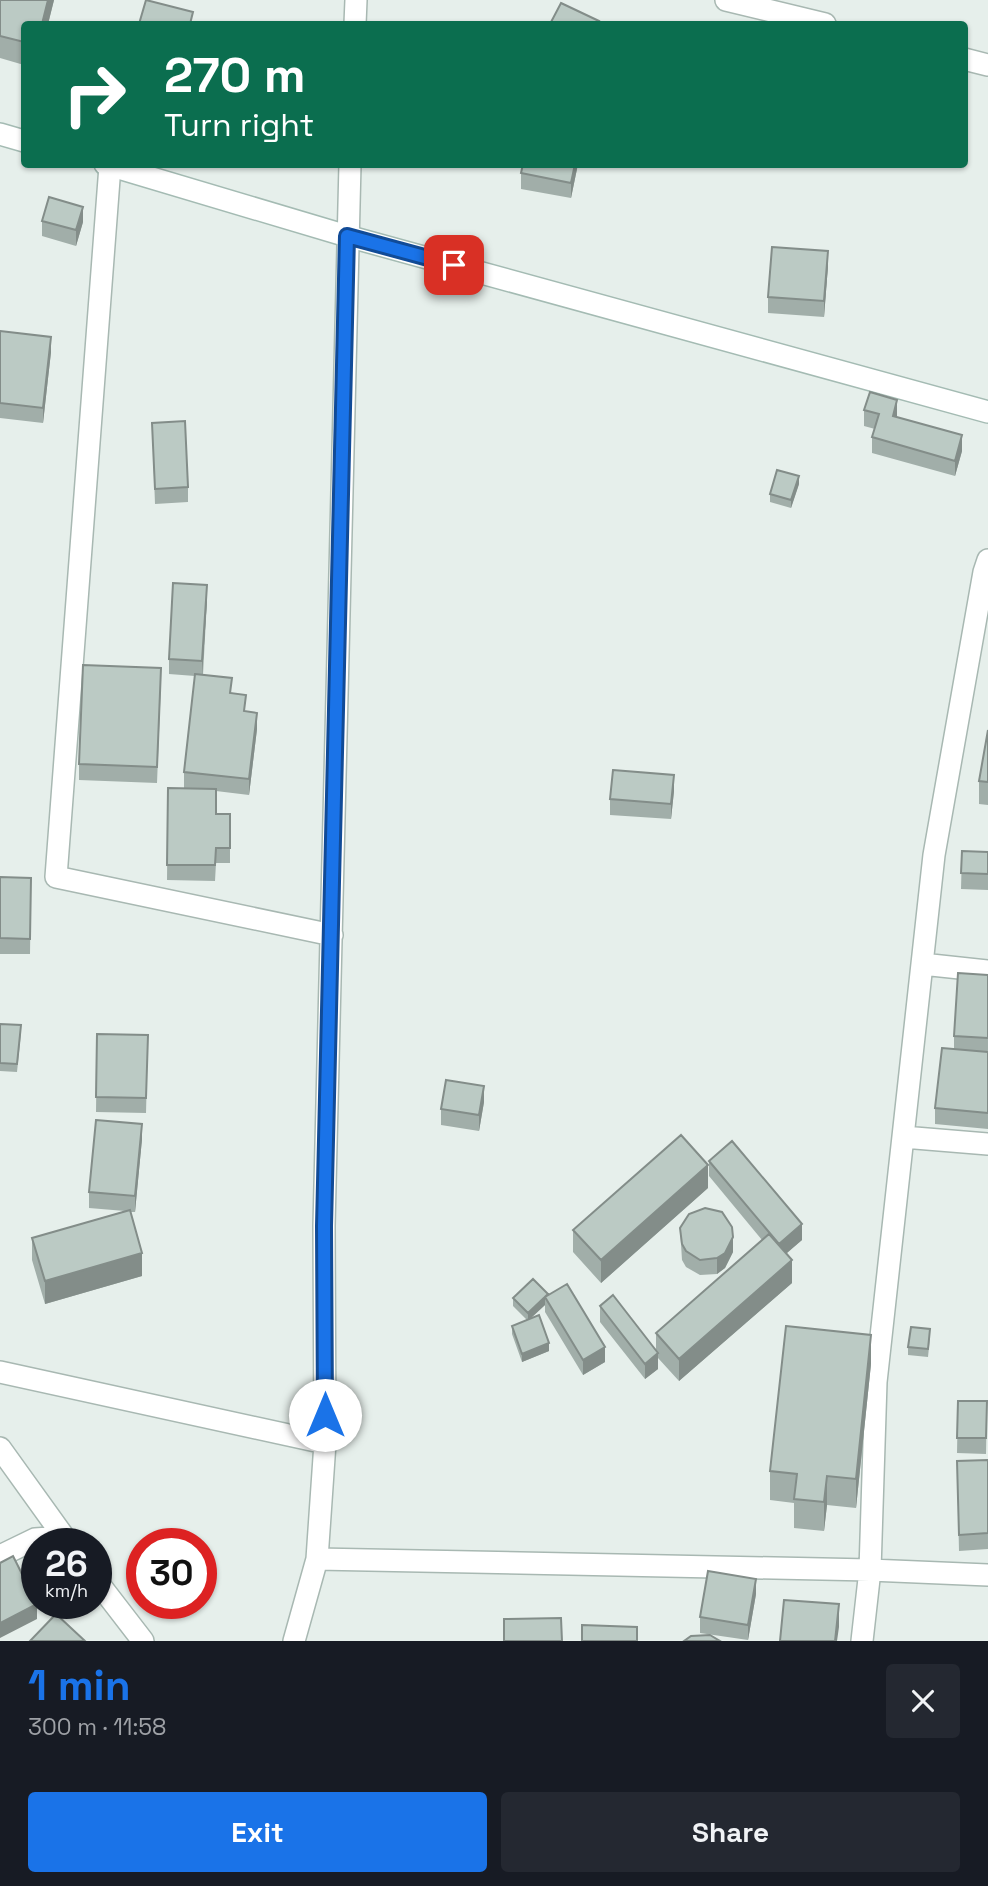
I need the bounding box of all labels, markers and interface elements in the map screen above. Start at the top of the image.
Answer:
text: 270 m [164,44,306,106]
icon: right [49,49,140,140]
text: Turn right [164,105,314,145]
pin [424,235,484,295]
icon: arrive [435,246,473,284]
position arrow [288,1378,362,1452]
speed limit sign: 30 [126,1528,217,1619]
text: 26 [45,1542,88,1586]
text: km/h [45,1579,88,1602]
text: 1 min [28,1659,131,1712]
button: close [886,1664,960,1738]
text: 300 m · 11:58 [28,1712,166,1742]
button: Exit [28,1792,487,1872]
button: Share [501,1792,960,1872]

